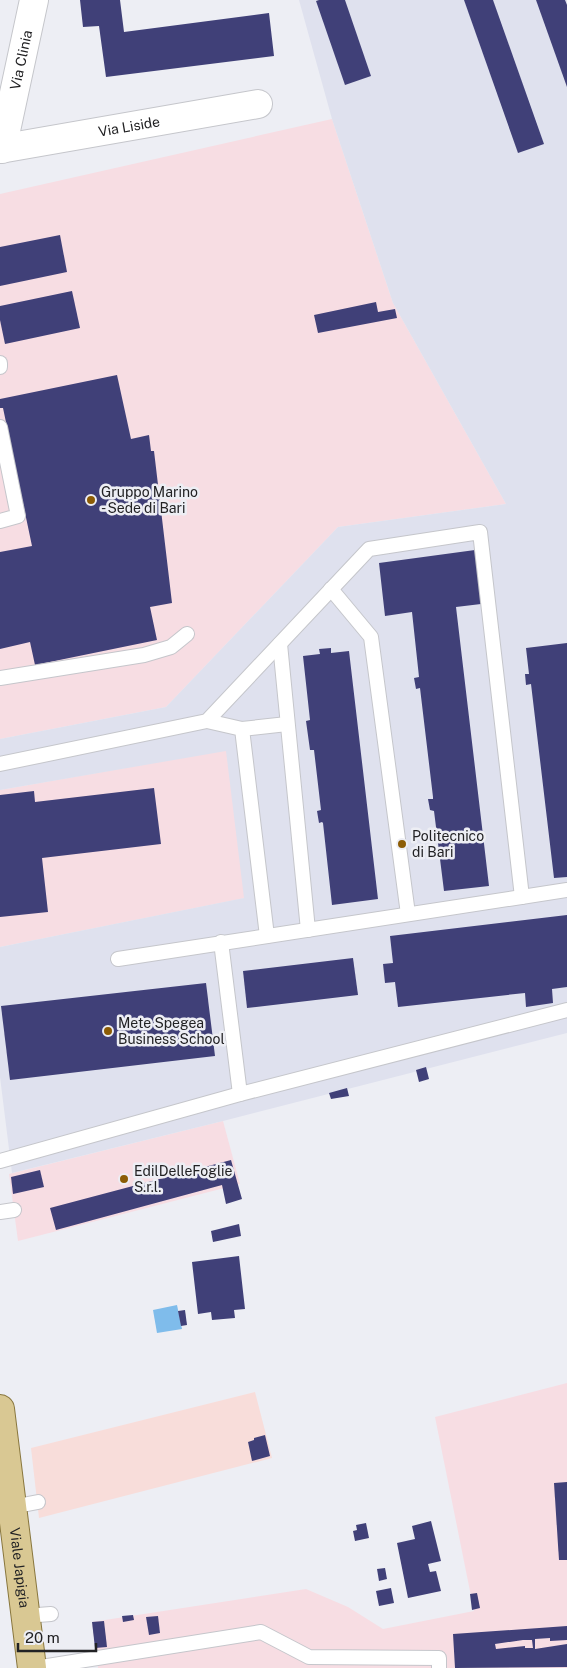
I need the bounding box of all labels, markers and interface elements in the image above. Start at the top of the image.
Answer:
street label: Via Clinia [7,29,35,91]
street label: Via Liside [97,113,161,140]
place label: Gruppo Marino - Sede di Bari [101,484,198,516]
marker: Gruppo Marino - Sede di Bari [85,494,97,506]
place label: Politecnico di Bari [412,828,484,860]
marker: Politecnico di Bari [396,838,408,850]
place label: Mete Spegea Business School [118,1015,225,1047]
marker: Mete Spegea Business School [102,1025,114,1037]
place label: EdilDelleFoglie S.r.l. [134,1163,233,1195]
marker: EdilDelleFoglie S.r.l. [118,1173,130,1185]
street label: Viale Japigia [7,1527,33,1609]
scale bar [18,1620,95,1652]
text: 20 m [25,1629,60,1646]

